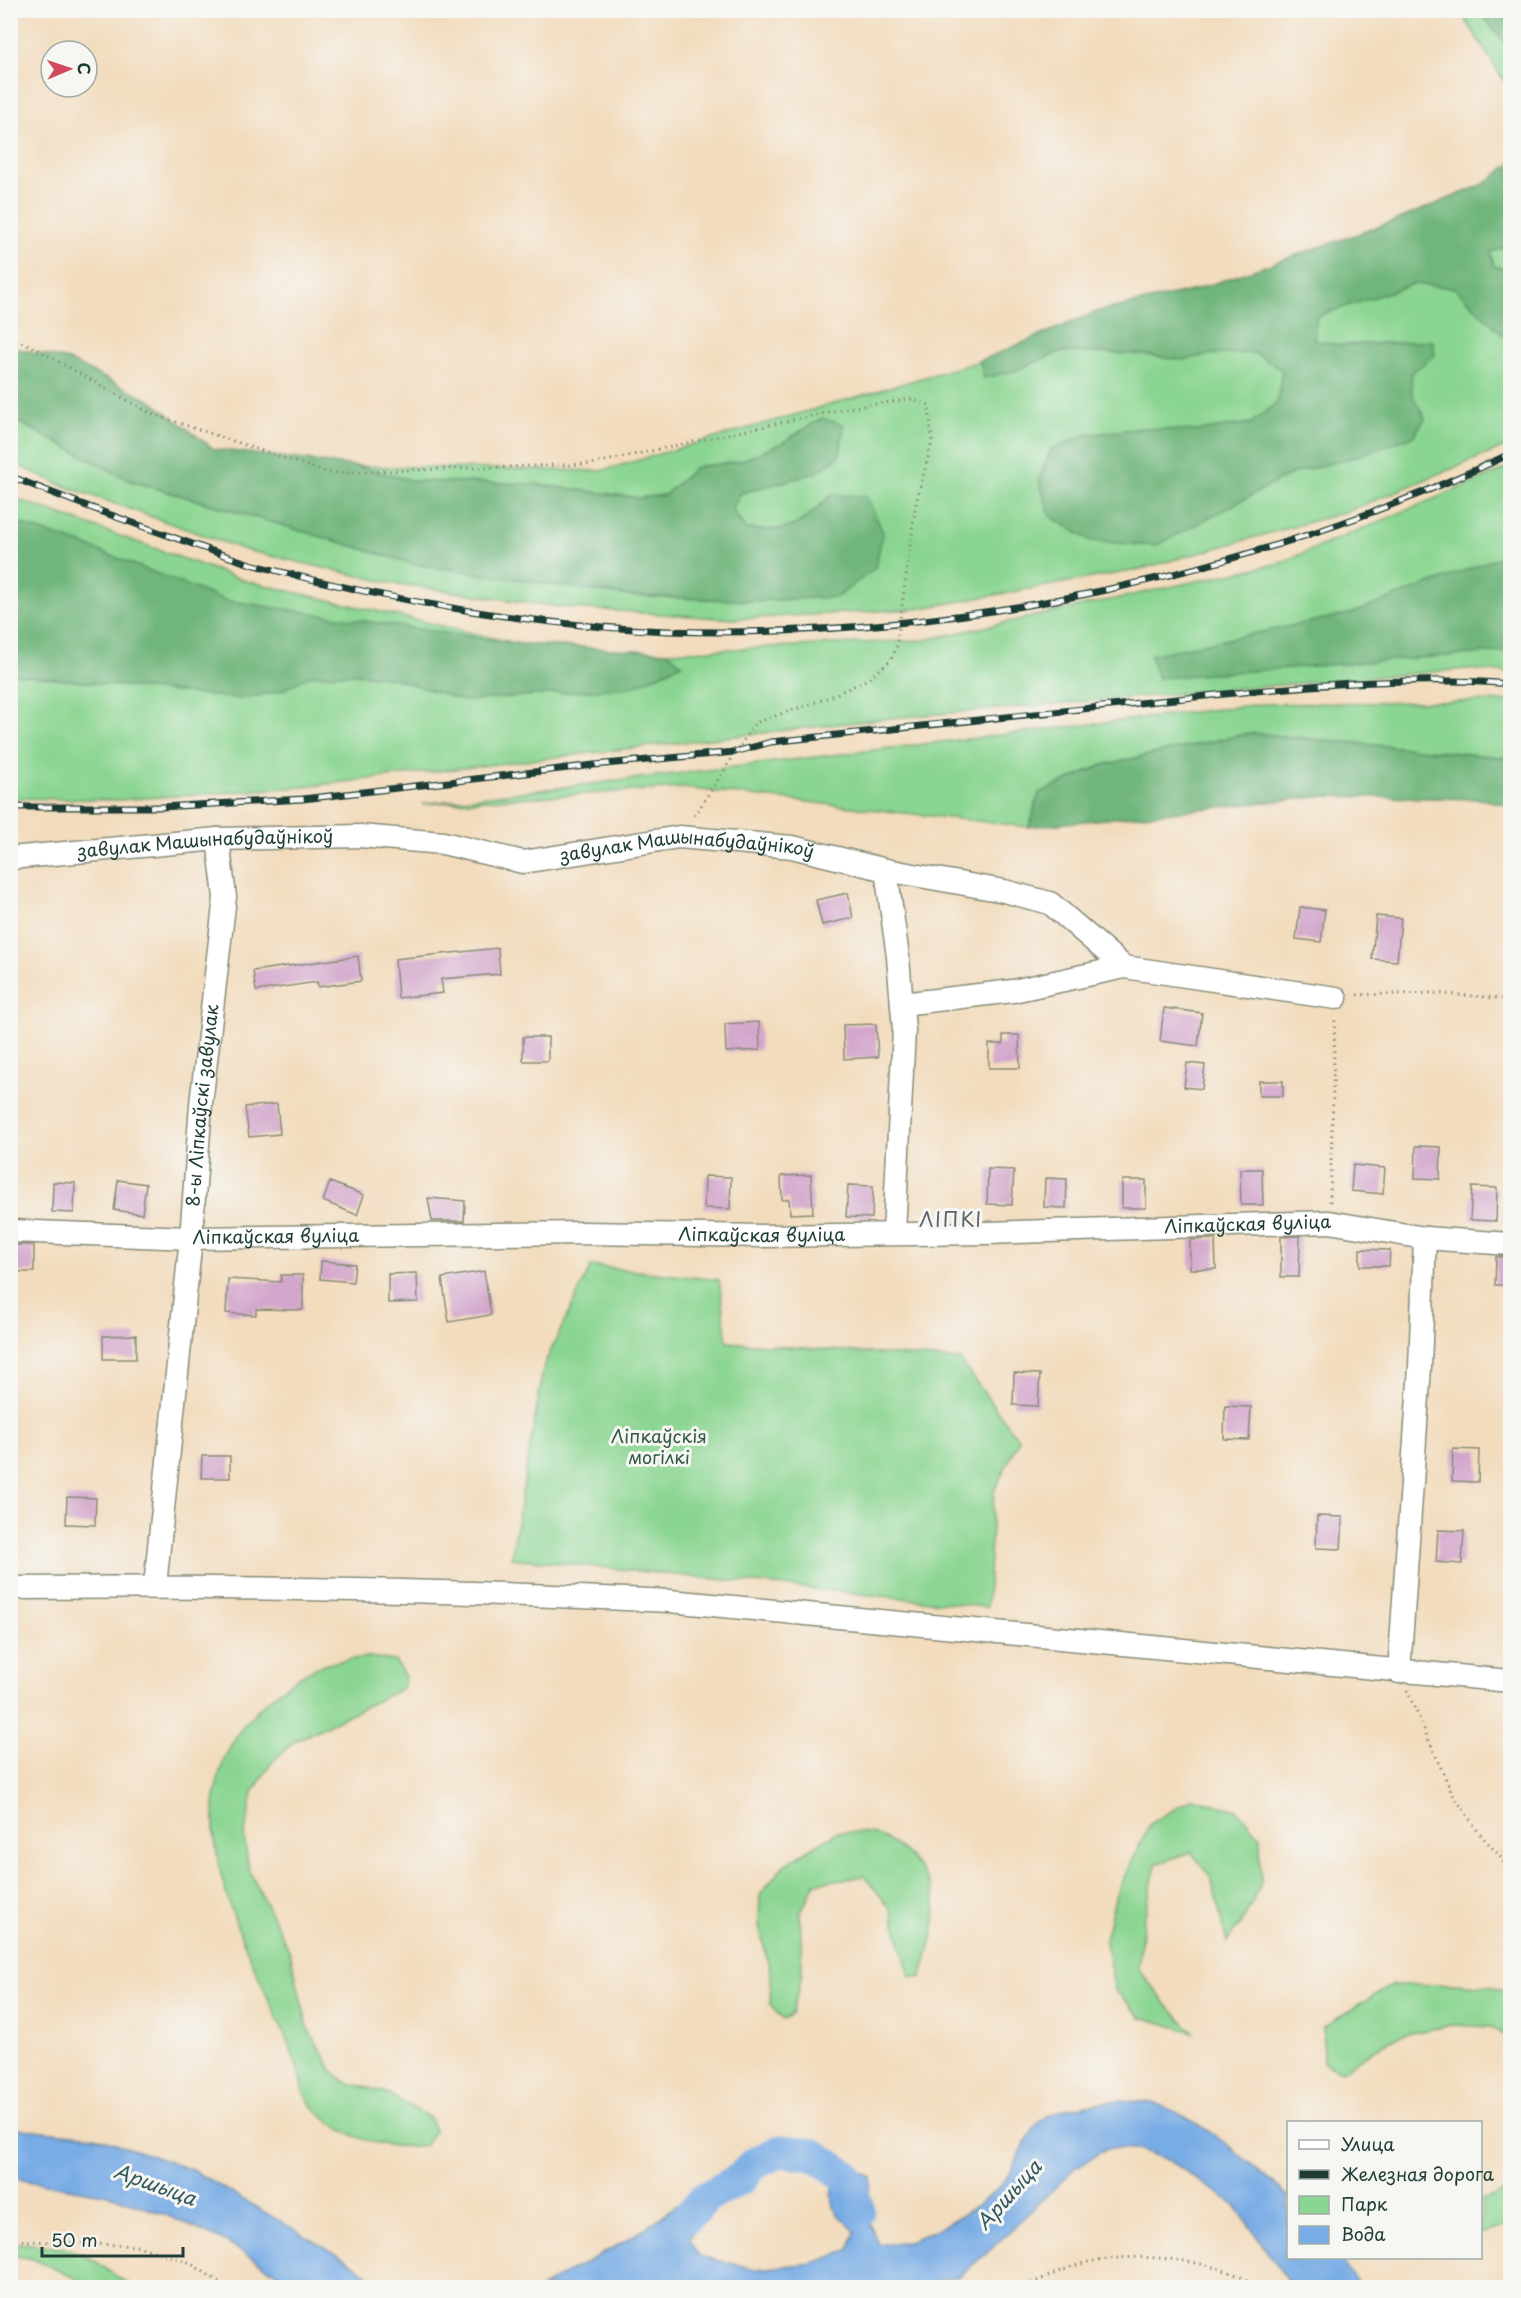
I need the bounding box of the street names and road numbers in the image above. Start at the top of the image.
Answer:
street label: завулак Машынабудаўнікоў [75,822,334,864]
street label: завулак Машынабудаўнікоў [557,822,817,868]
street label: 8-ы Ліпкаўскі завулак [178,1002,225,1207]
street label: Ліпкаўская вуліца [1164,1207,1331,1239]
street label: Ліпкаўская вуліца [678,1220,845,1248]
street label: Ліпкаўская вуліца [192,1221,359,1250]

